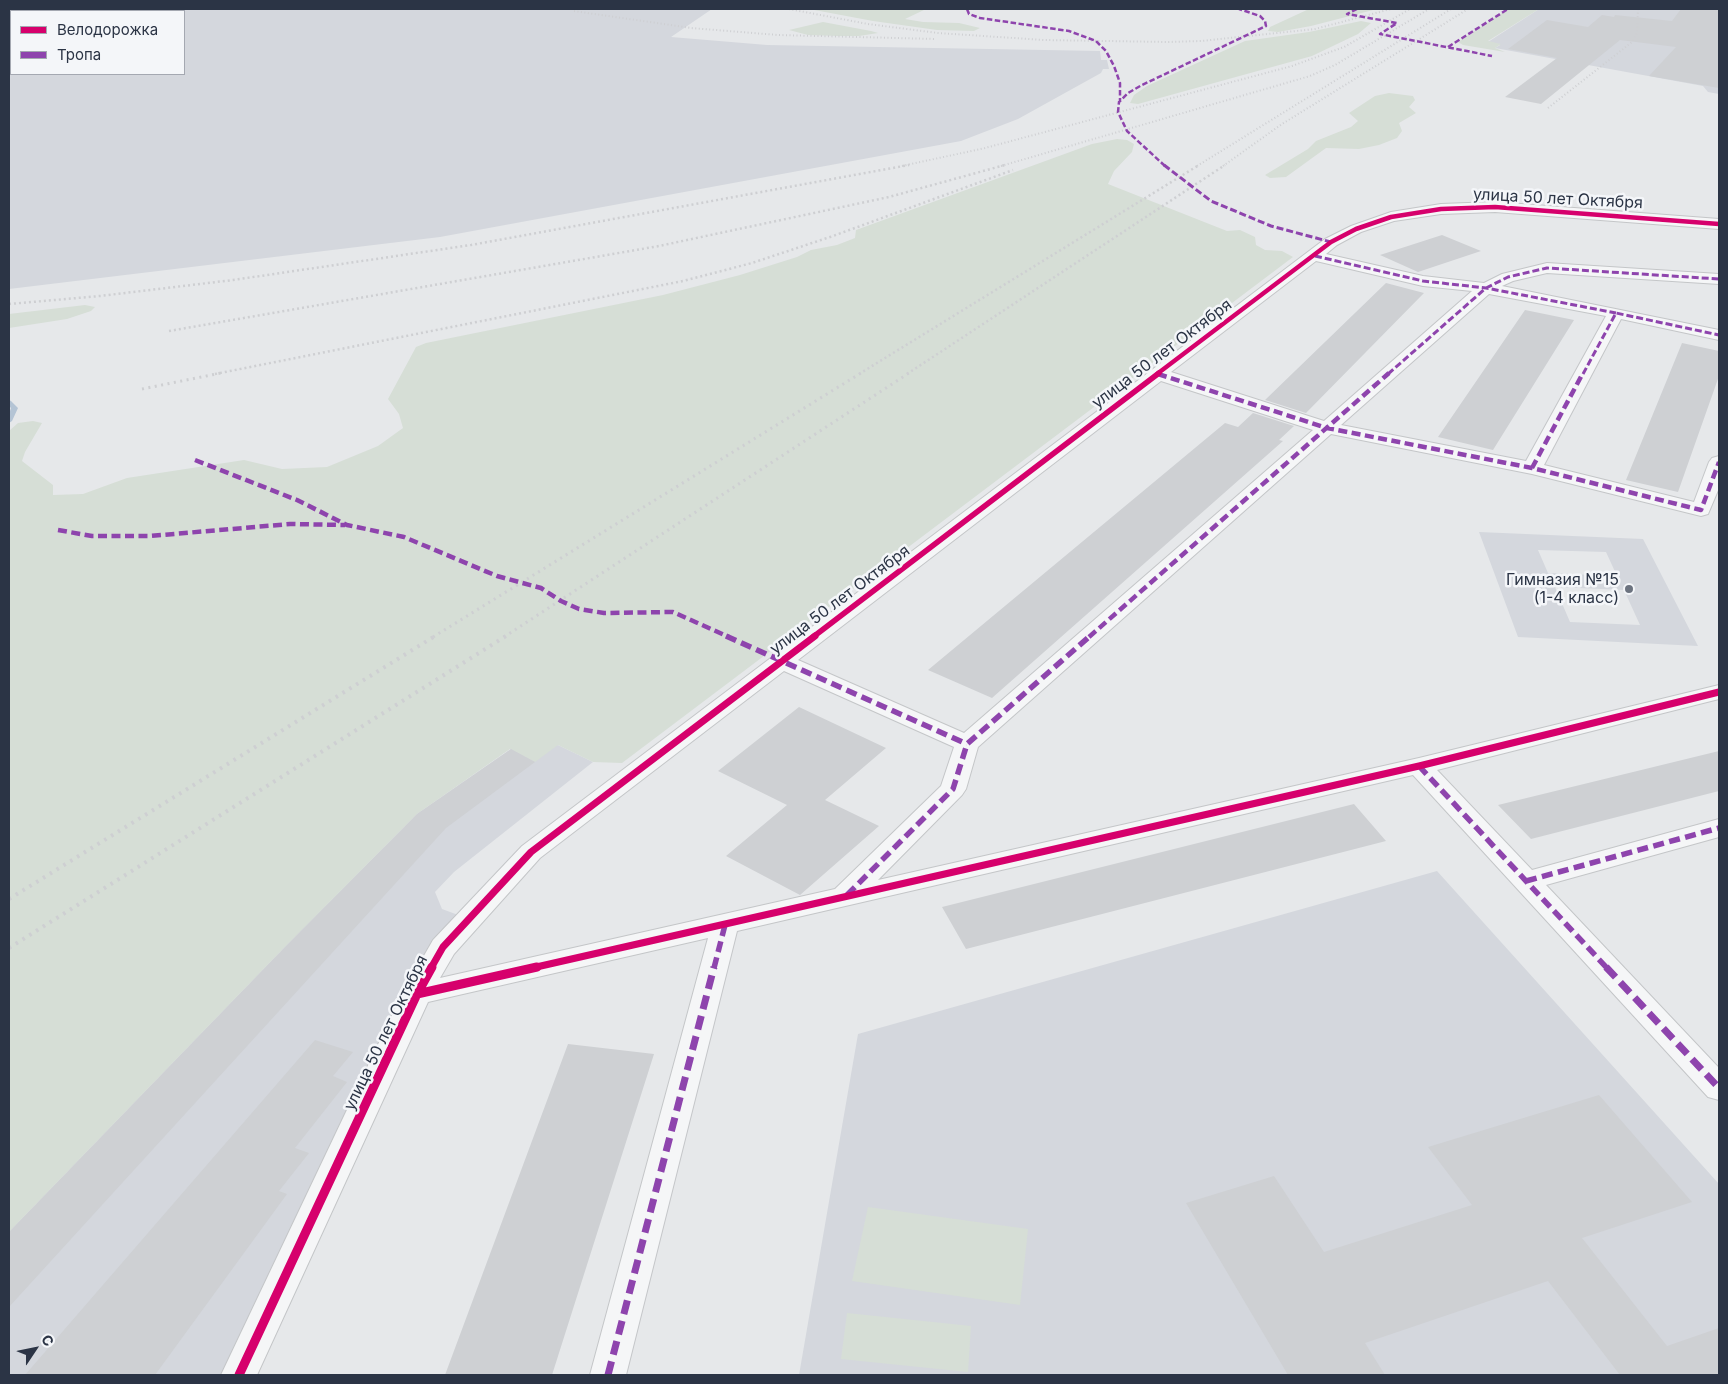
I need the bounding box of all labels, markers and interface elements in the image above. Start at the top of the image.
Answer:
legend [10,10,185,75]
text: Велодорожка [57,20,158,39]
text: Тропа [57,45,101,64]
street label: улица 50 лет Октября [1473,185,1643,213]
street label: улица 50 лет Октября [1088,295,1236,413]
street label: улица 50 лет Октября [766,541,914,659]
place label: Гимназия №15 (1-4 класс) [1506,570,1619,608]
marker: Гимназия №15 (1-4 класс) [1623,583,1635,595]
street label: улица 50 лет Октября [340,952,432,1114]
north arrow [10,1324,60,1374]
text: С [38,1331,58,1349]

